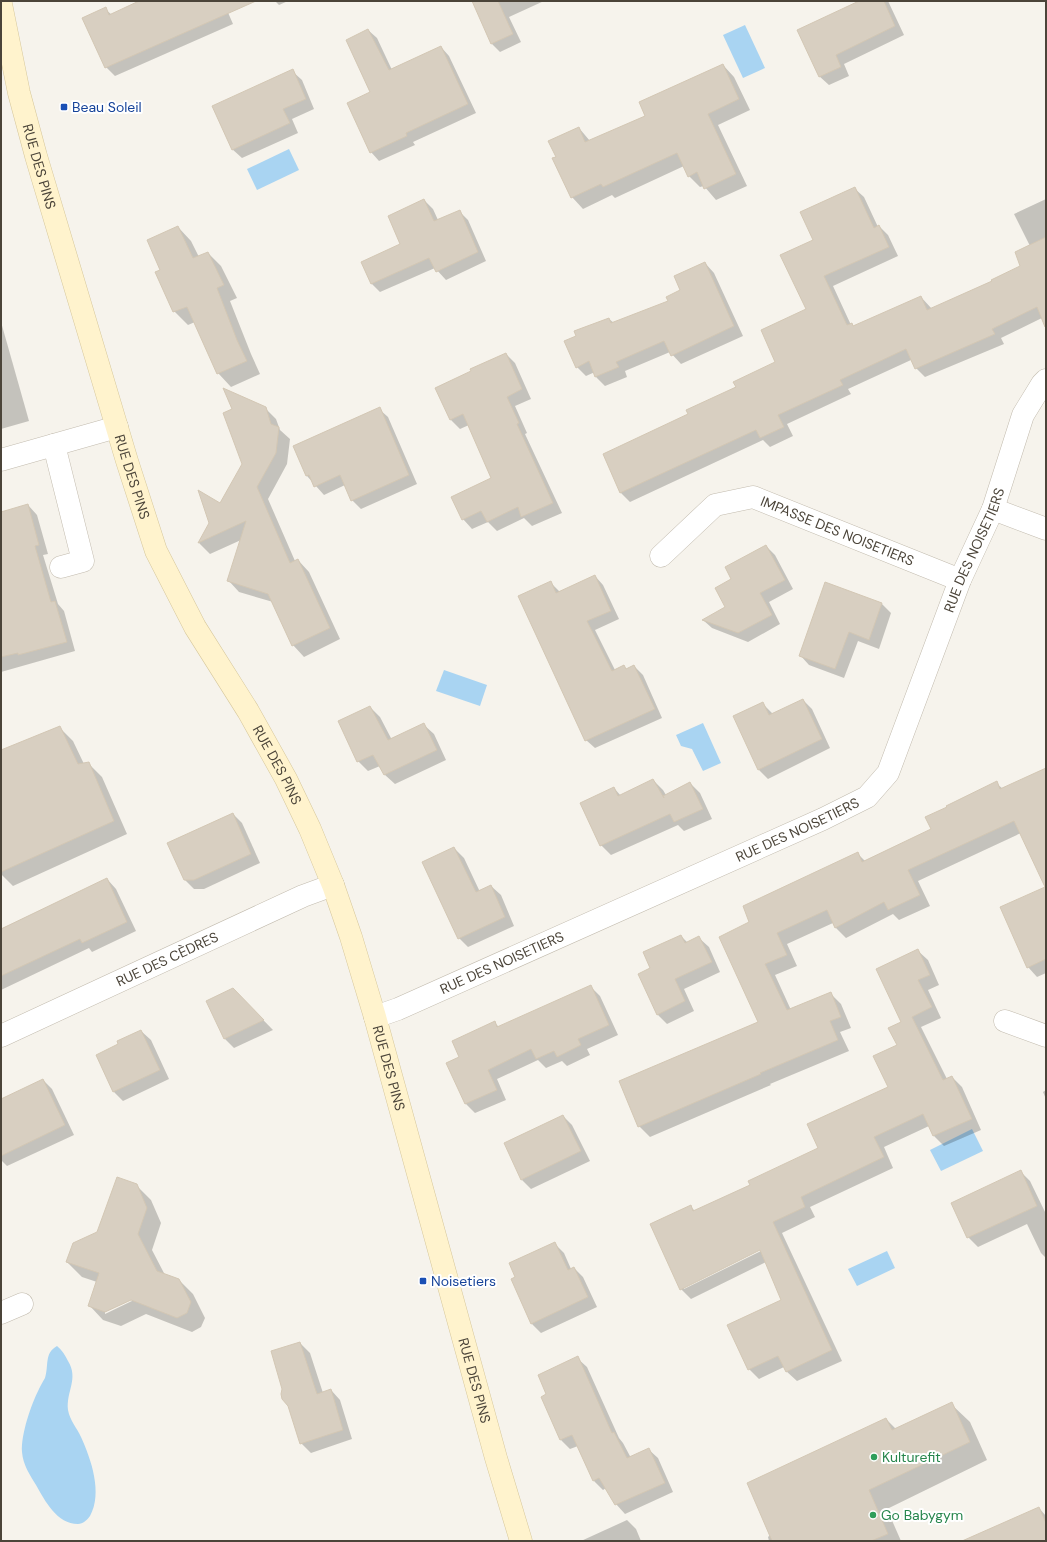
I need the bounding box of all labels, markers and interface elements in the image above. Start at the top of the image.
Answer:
place label: Beau Soleil [72,98,142,116]
marker: Beau Soleil [59,102,69,112]
street label: RUE DES PINS [19,122,60,211]
street label: RUE DES PINS [111,432,154,521]
street label: RUE DES NOISETIERS [940,486,1008,615]
street label: IMPASSE DES NOISETIERS [758,492,917,570]
street label: RUE DES PINS [249,722,306,808]
street label: RUE DES NOISETIERS [733,793,862,866]
street label: RUE DES NOISETIERS [437,927,567,998]
street label: RUE DES CÈDRES [113,928,221,990]
street label: RUE DES PINS [369,1023,409,1113]
place label: Noisetiers [431,1272,496,1290]
marker: Noisetiers [418,1276,428,1286]
street label: RUE DES PINS [454,1336,495,1425]
place label: Kulturefit [882,1448,941,1466]
marker: Kulturefit [869,1452,879,1462]
place label: Go Babygym [881,1506,963,1524]
marker: Go Babygym [868,1510,878,1520]

